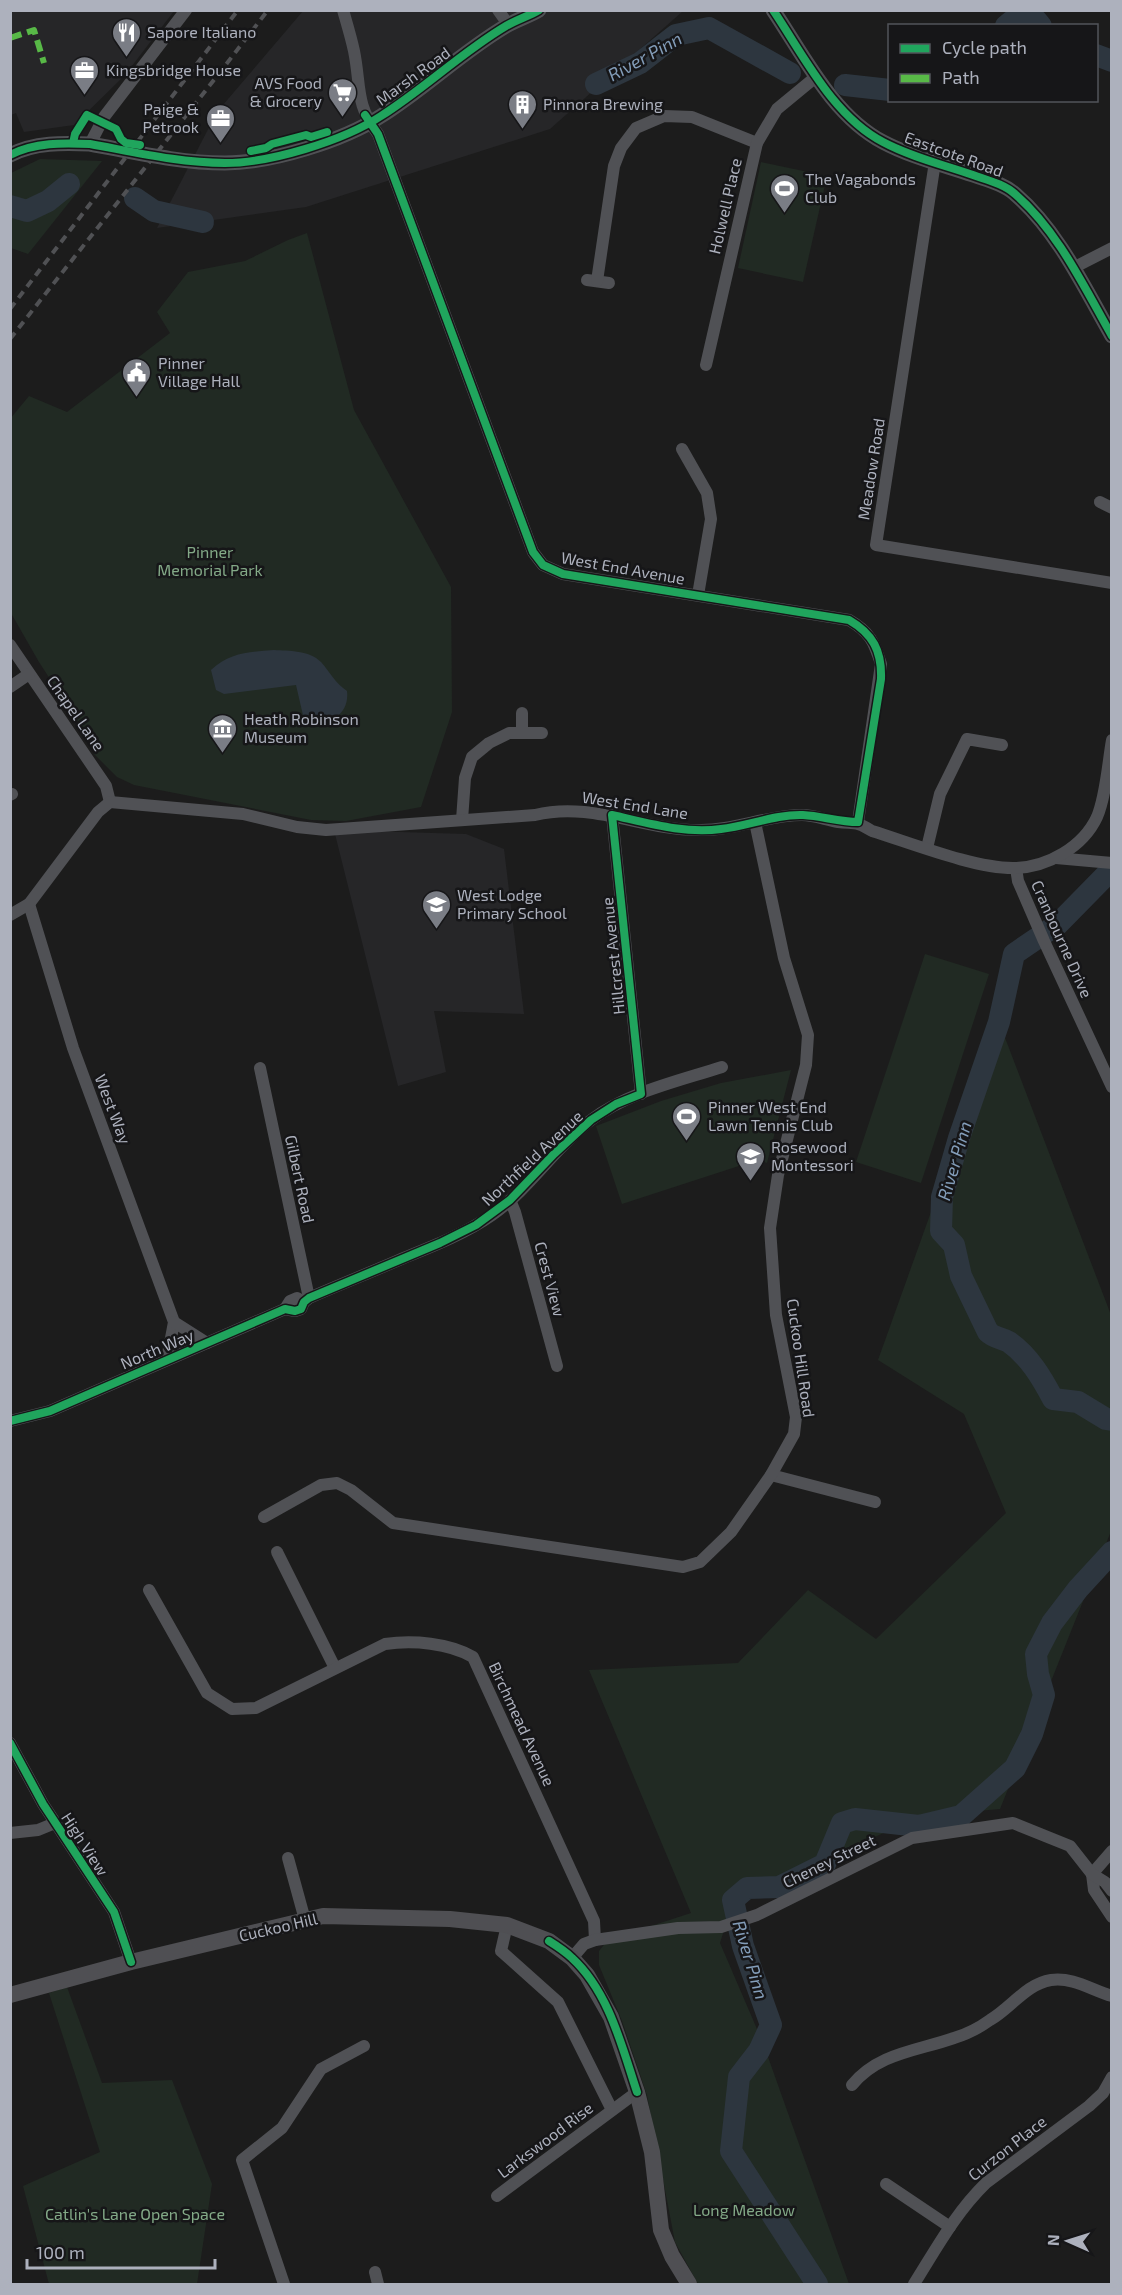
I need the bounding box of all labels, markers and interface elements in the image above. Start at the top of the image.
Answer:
restaurant icon: Sapore Italiano [110,16,142,58]
place label: Sapore Italiano [147,22,256,41]
legend [888,24,1098,102]
water label: River Pinn [604,27,685,85]
text: Cycle path [942,36,1027,58]
street label: Marsh Road [372,42,454,109]
office icon: Kingsbridge House [69,54,101,96]
place label: Kingsbridge House [106,60,241,79]
text: Path [942,66,980,88]
place label: AVS Food & Grocery [250,73,323,110]
supermarket icon: AVS Food & Grocery [327,76,359,118]
building icon: Pinnora Brewing [506,88,538,130]
place label: Pinnora Brewing [543,94,663,113]
place label: Paige & Petrook [142,99,199,136]
office icon: Paige & Petrook [204,102,236,144]
street label: Eastcote Road [902,127,1006,180]
street label: Holwell Place [704,156,745,256]
place label: The Vagabonds Club [805,169,916,206]
sports icon: The Vagabonds Club [768,172,800,214]
place label: Pinner Village Hall [158,353,240,390]
public building icon: Pinner Village Hall [121,356,153,398]
street label: Meadow Road [853,417,888,521]
park label: Pinner Memorial Park [157,542,263,579]
street label: West End Avenue [560,547,687,588]
street label: Chapel Lane [43,671,109,754]
place label: Heath Robinson Museum [244,709,359,746]
museum icon: Heath Robinson Museum [207,712,239,754]
street label: West End Lane [581,787,689,822]
street label: Cranbourne Drive [1028,877,1097,1001]
place label: West Lodge Primary School [457,885,567,922]
school or university icon: West Lodge Primary School [420,888,452,930]
street label: Hillcrest Avenue [597,896,628,1016]
street label: West Way [91,1071,136,1147]
place label: Pinner West End Lawn Tennis Club [708,1097,833,1134]
sports icon: Pinner West End Lawn Tennis Club [671,1100,703,1142]
street label: Northfield Avenue [477,1106,586,1209]
water label: River Pinn [932,1119,976,1203]
street label: Gilbert Road [282,1133,319,1225]
place label: Rosewood Montessori [771,1137,854,1174]
school or university icon: Rosewood Montessori [734,1140,766,1182]
street label: Crest View [531,1239,570,1318]
street label: Cuckoo Hill Road [784,1297,819,1419]
street label: North Way [117,1324,197,1372]
street label: Birchmead Avenue [485,1659,560,1789]
street label: High View [58,1809,113,1879]
street label: Cheney Street [779,1830,878,1891]
street label: Cuckoo Hill [237,1908,319,1945]
water label: River Pinn [729,1918,773,2002]
street label: Larkswood Rise [493,2098,596,2182]
street label: Curzon Place [964,2111,1050,2184]
park label: Long Meadow [693,2200,795,2219]
park label: Catlin's Lane Open Space [45,2204,225,2223]
north arrow [1038,2211,1098,2271]
scale bar [27,2232,214,2270]
text: N [1043,2234,1062,2246]
text: 100 m [36,2241,85,2263]

